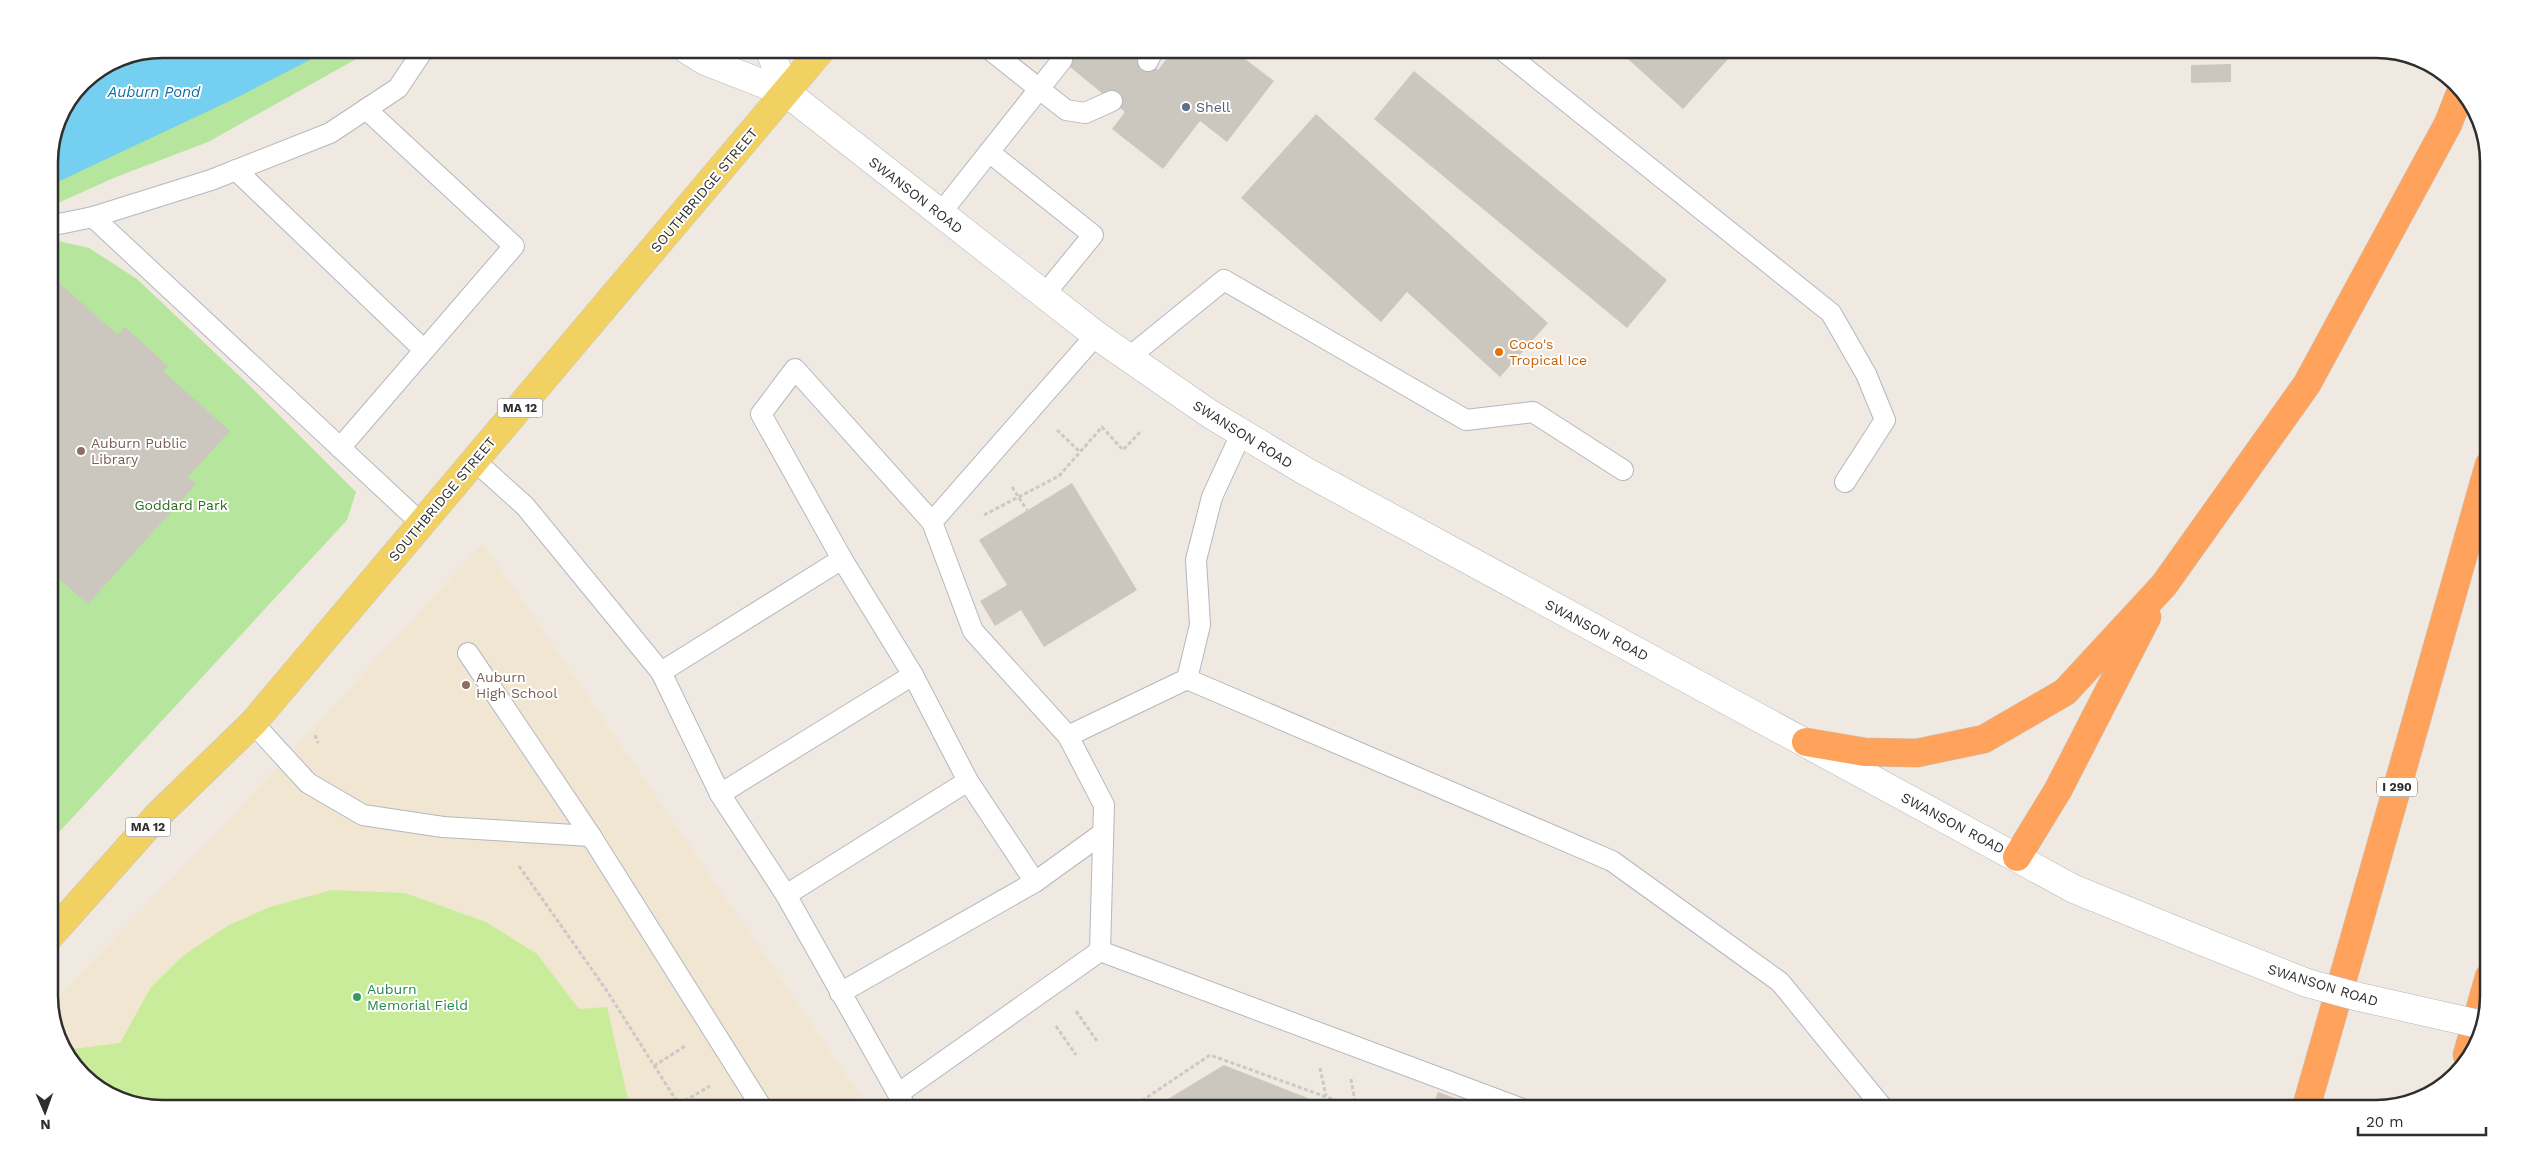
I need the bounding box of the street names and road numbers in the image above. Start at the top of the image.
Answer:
street label: SOUTHBRIDGE STREET [647,124,761,255]
street label: SWANSON ROAD [866,153,966,237]
street label: SWANSON ROAD [1190,397,1296,471]
road number: MA 12 [498,398,542,418]
street label: SOUTHBRIDGE STREET [385,433,499,564]
street label: SWANSON ROAD [1543,596,1651,664]
road number: I 290 [2377,778,2417,796]
street label: SWANSON ROAD [1899,789,2007,857]
road number: MA 12 [126,818,170,836]
street label: SWANSON ROAD [2266,961,2380,1009]

